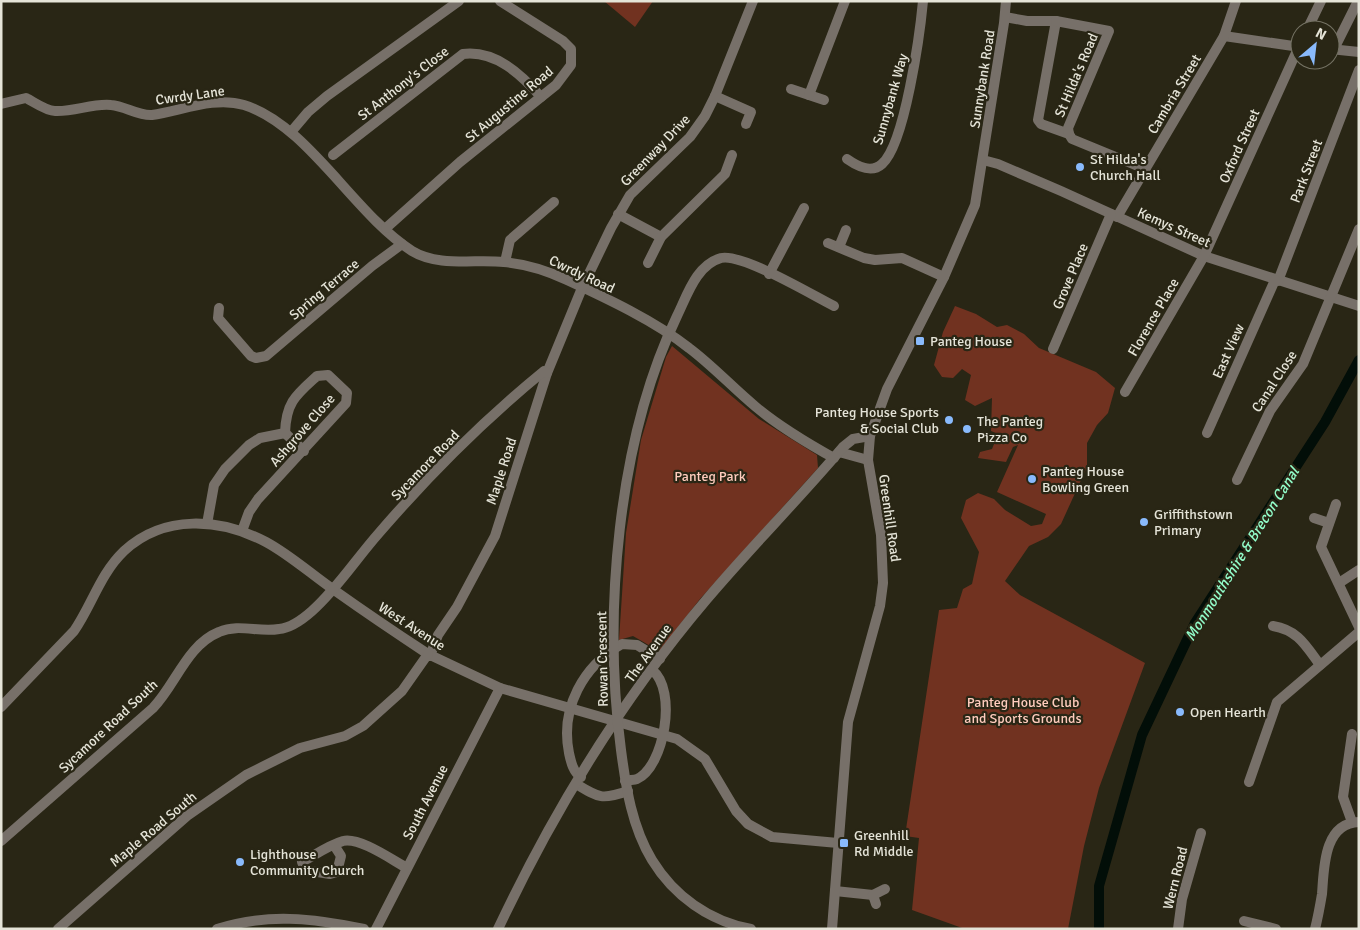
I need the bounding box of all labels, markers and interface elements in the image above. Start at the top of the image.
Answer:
north arrow [1290,20,1340,70]
text: N [1313,24,1329,44]
street label: Sunnybank Road [966,29,999,129]
street label: St Hilda's Road [1051,31,1102,120]
street label: St Anthony's Close [354,43,452,124]
street label: Sunnybank Way [869,51,912,147]
street label: Cambria Street [1144,51,1205,137]
street label: St Augustine Road [462,63,557,146]
street label: Cwrdy Lane [154,82,226,109]
street label: Oxford Street [1216,106,1263,186]
street label: Greenway Drive [617,111,694,190]
street label: Park Street [1287,137,1326,205]
place label: St Hilda's Church Hall [1090,151,1161,184]
marker: St Hilda's Church Hall [1074,161,1086,173]
street label: Kemys Street [1135,204,1213,251]
street label: Grove Place [1049,241,1092,312]
street label: Cwrdy Road [546,252,617,297]
street label: Spring Terrace [286,255,363,324]
street label: Florence Place [1124,275,1183,359]
street label: East View [1209,321,1248,381]
place label: Panteg House [930,333,1012,350]
marker: Panteg House [914,335,926,347]
street label: Canal Close [1248,347,1301,415]
street label: Ashgrove Close [266,390,339,470]
place label: Panteg House Sports & Social Club [815,404,939,437]
place label: The Panteg Pizza Co [977,413,1043,446]
marker: Panteg House Sports & Social Club [943,414,955,426]
marker: The Panteg Pizza Co [961,423,973,435]
street label: Sycamore Road [388,427,463,504]
street label: Maple Road [483,435,520,507]
water label: Monmouthshire & Brecon Canal [1181,462,1304,644]
place label: Panteg House Bowling Green [1042,463,1129,496]
park label: Panteg Park [674,468,746,485]
street label: Greenhill Road [875,473,904,563]
marker: Panteg House Bowling Green [1026,473,1038,485]
place label: Griffithstown Primary [1154,506,1233,539]
marker: Griffithstown Primary [1138,516,1150,528]
street label: West Avenue [375,599,448,654]
street label: Rowan Crescent [593,611,612,707]
street label: The Avenue [621,621,675,686]
street label: Sycamore Road South [55,676,161,777]
park label: Panteg House Club and Sports Grounds [964,694,1082,727]
place label: Open Hearth [1190,704,1266,721]
marker: Open Hearth [1174,706,1186,718]
street label: South Avenue [399,762,452,843]
street label: Maple Road South [106,788,200,871]
place label: Greenhill Rd Middle [854,827,914,860]
marker: Greenhill Rd Middle [838,837,850,849]
street label: Wern Road [1159,845,1191,911]
place label: Lighthouse Community Church [250,846,364,879]
marker: Lighthouse Community Church [234,856,246,868]

